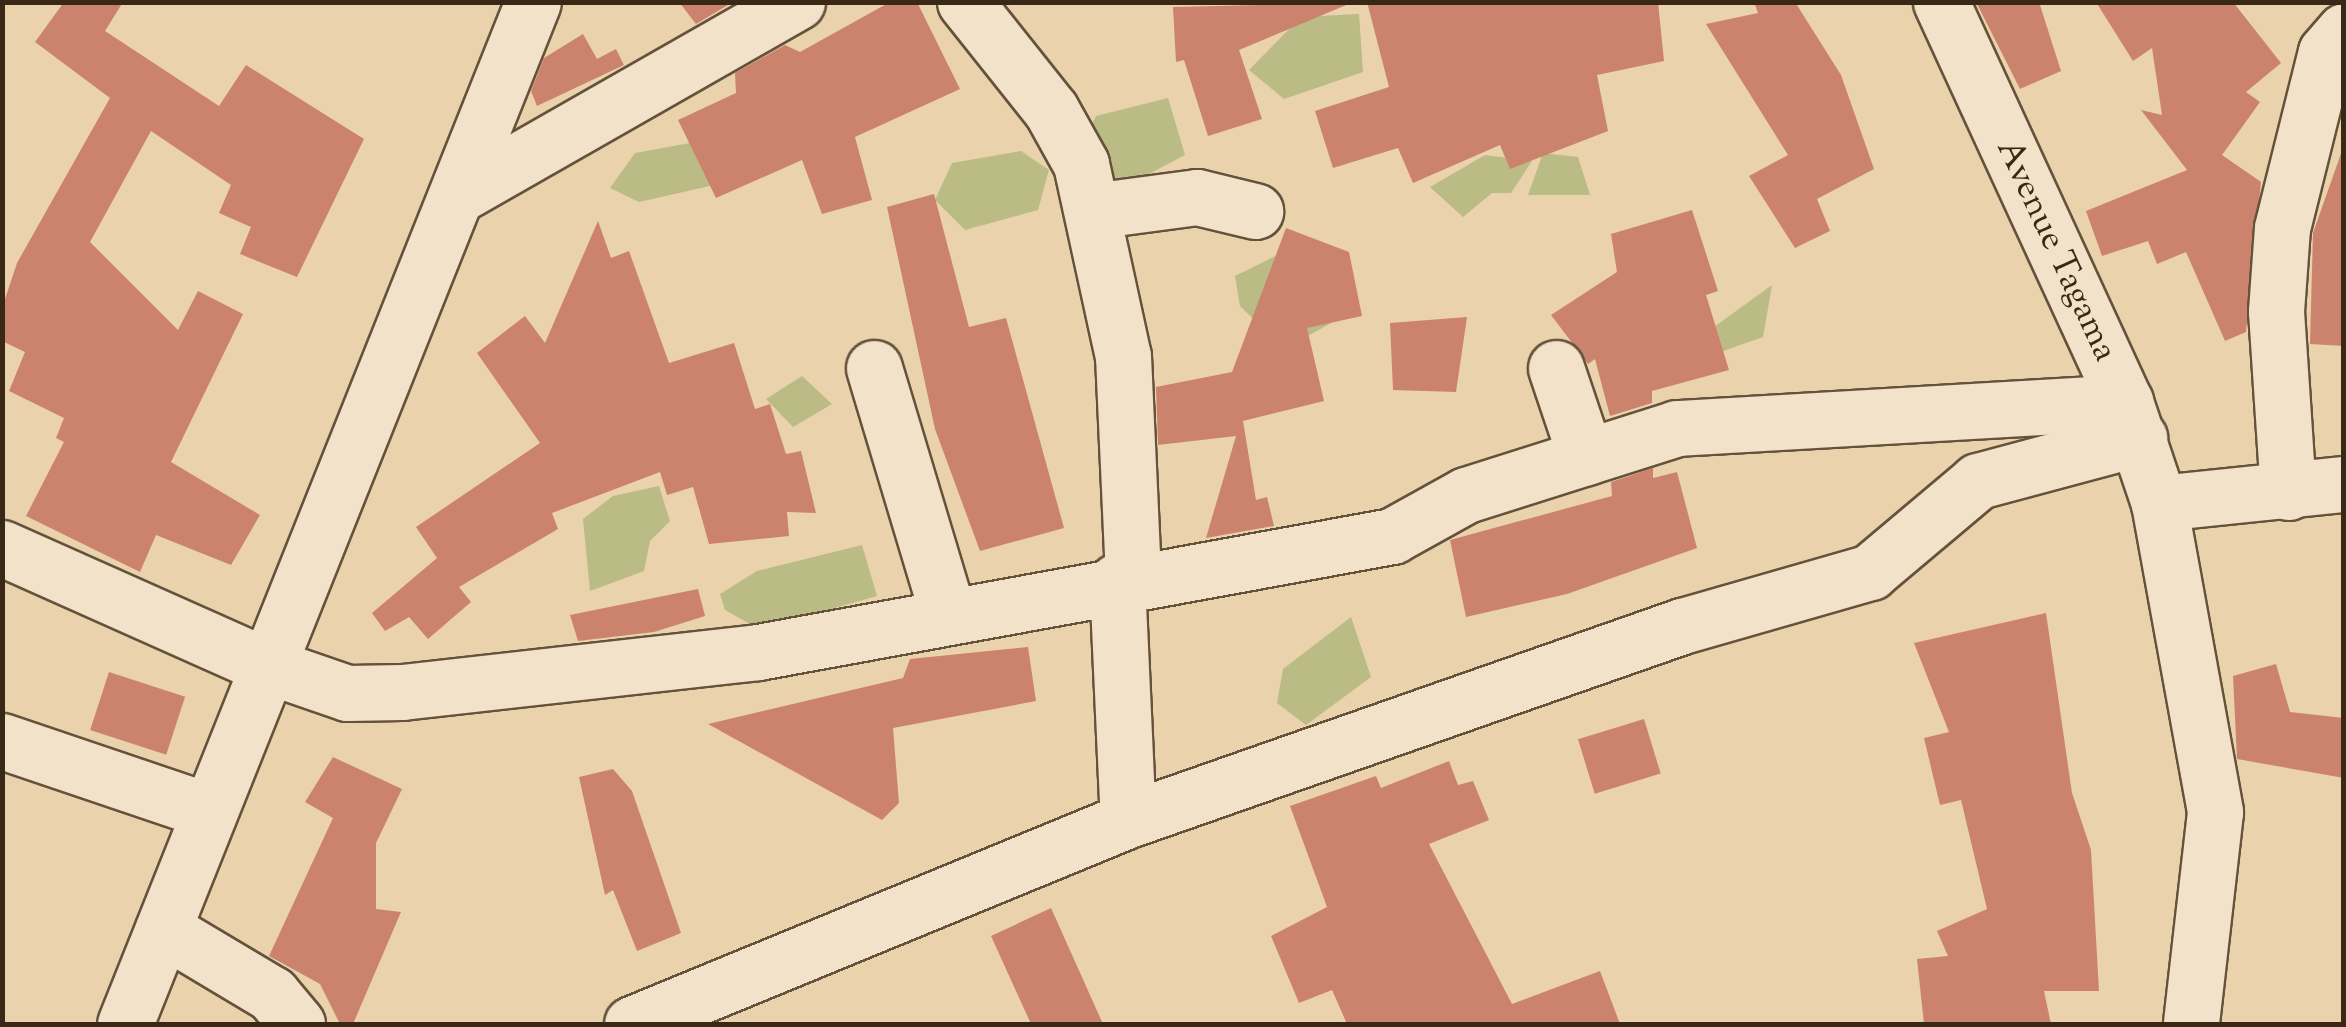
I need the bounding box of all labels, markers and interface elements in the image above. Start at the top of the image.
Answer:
street label: Avenue Tagama [1985,133,2125,369]

